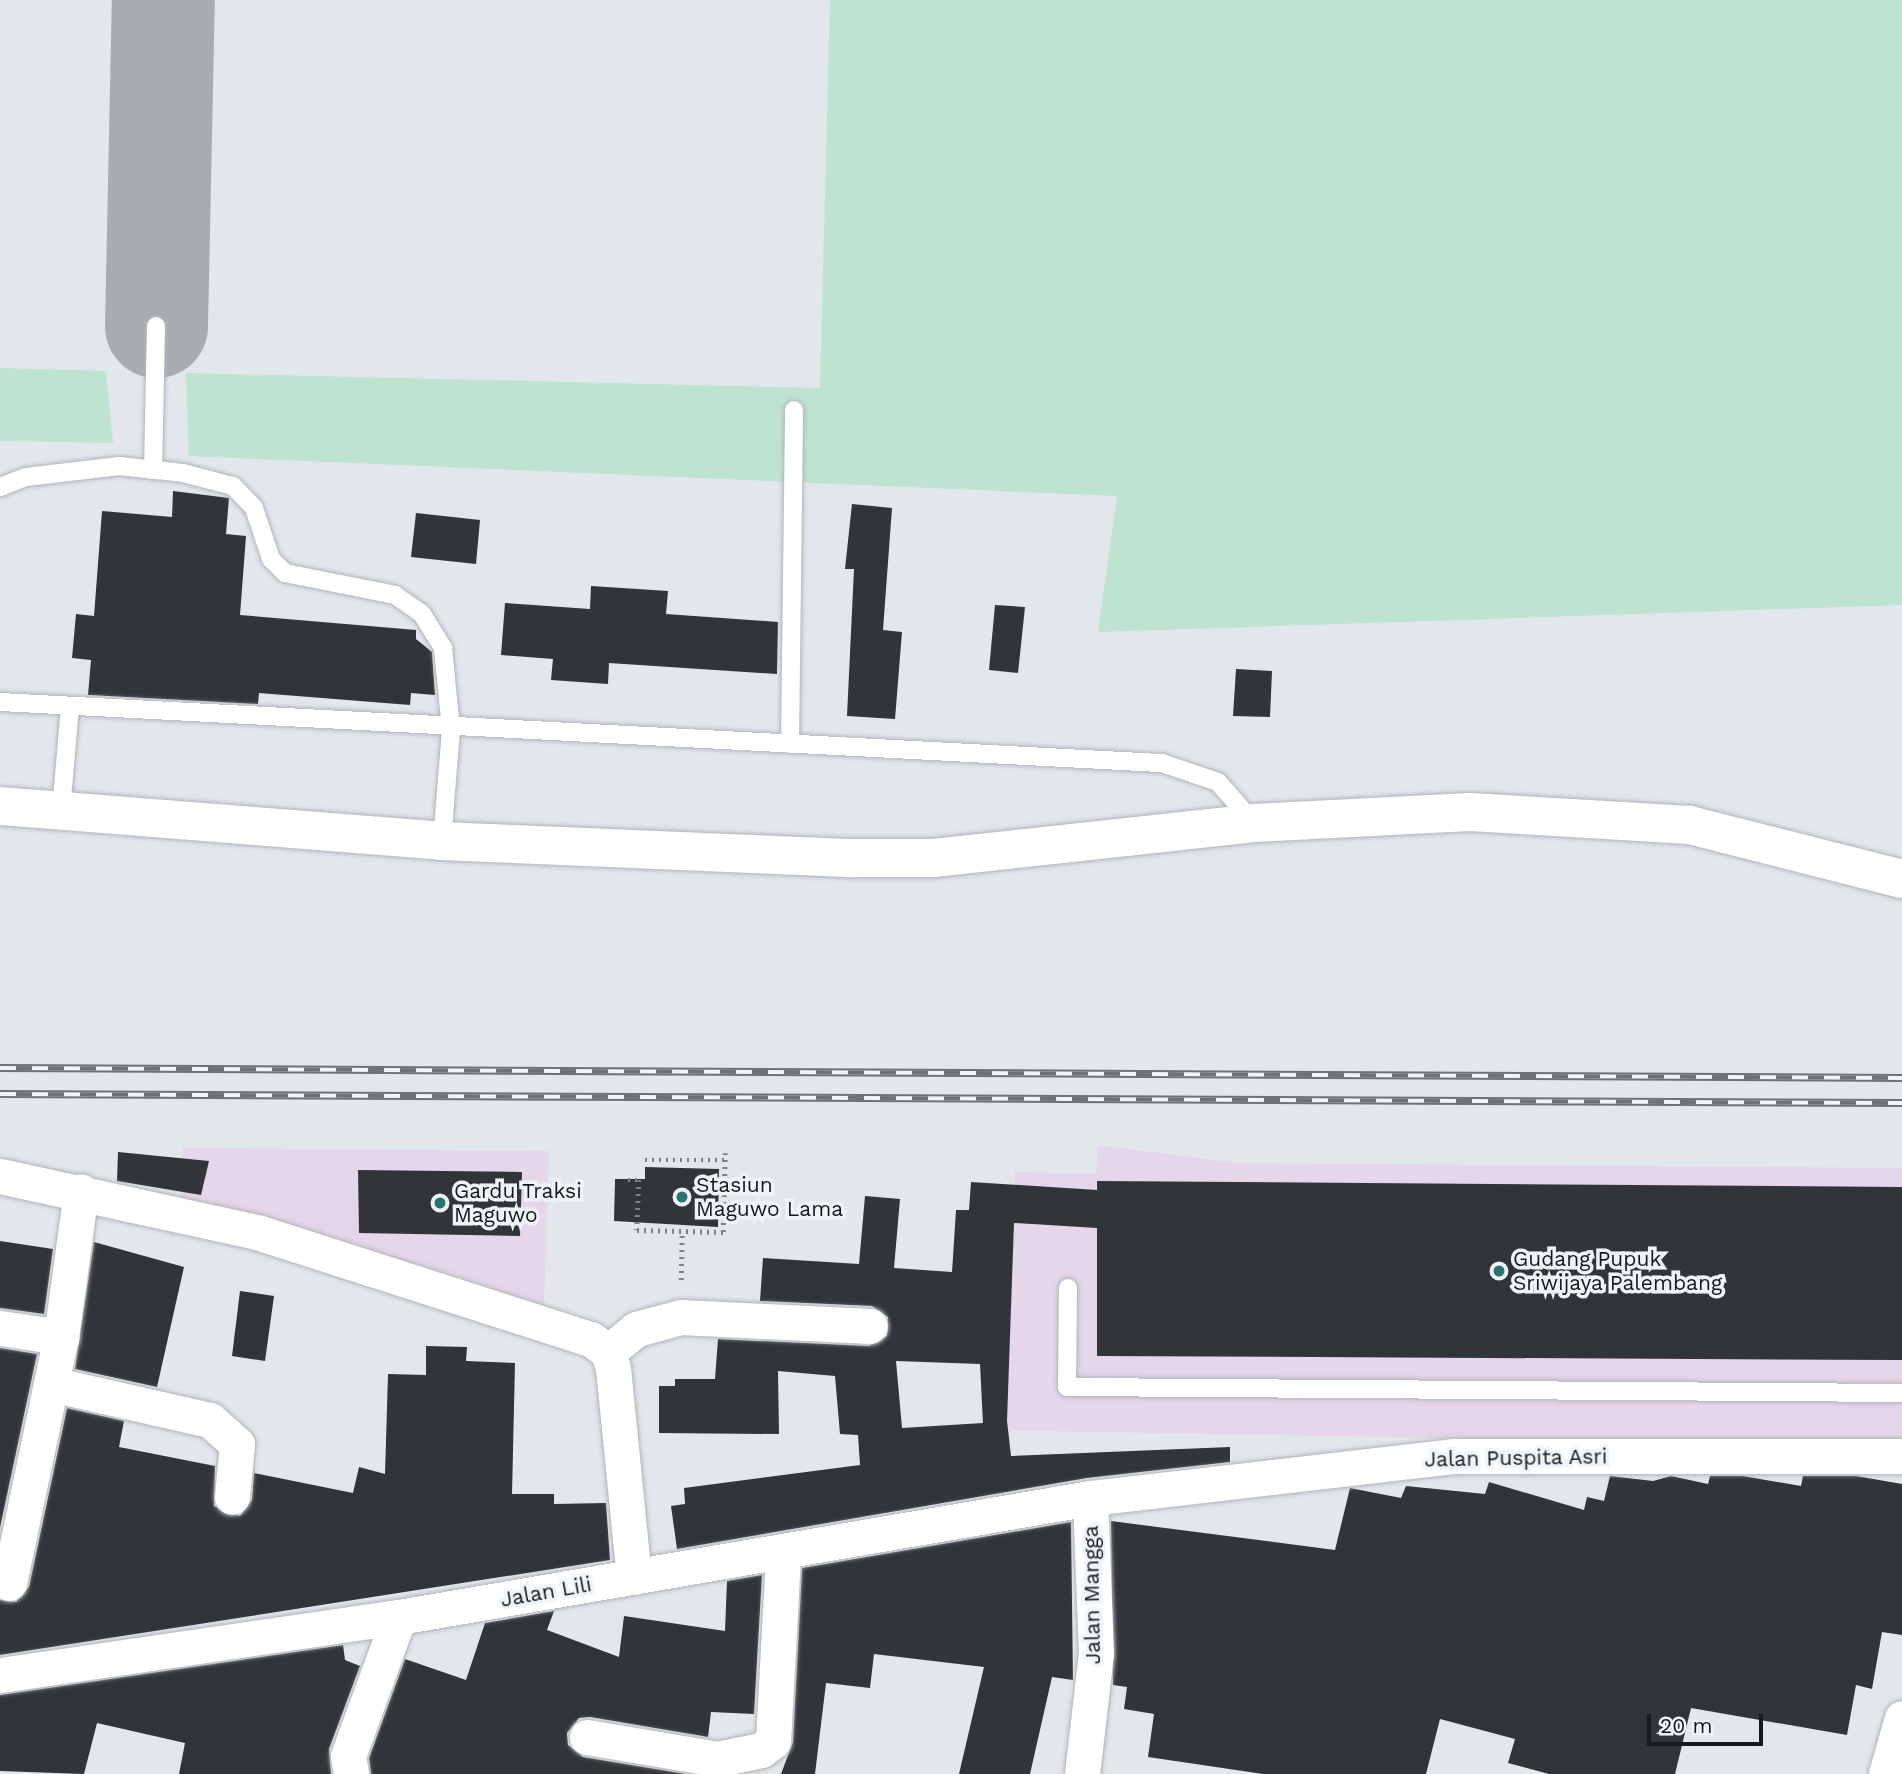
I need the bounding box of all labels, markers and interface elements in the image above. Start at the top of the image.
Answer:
place label: Stasiun Maguwo Lama [696,1172,843,1222]
place label: Gardu Traksi Maguwo [454,1178,582,1228]
marker: Stasiun Maguwo Lama [674,1189,690,1205]
marker: Gardu Traksi Maguwo [432,1195,448,1211]
place label: Gudang Pupuk Sriwijaya Palembang [1513,1246,1723,1296]
marker: Gudang Pupuk Sriwijaya Palembang [1491,1263,1507,1279]
street label: Jalan Puspita Asri [1424,1444,1608,1472]
street label: Jalan Mangga [1078,1525,1106,1665]
street label: Jalan Lili [499,1572,593,1612]
scale bar [1650,1700,1766,1744]
text: 20 m [1660,1713,1712,1738]

